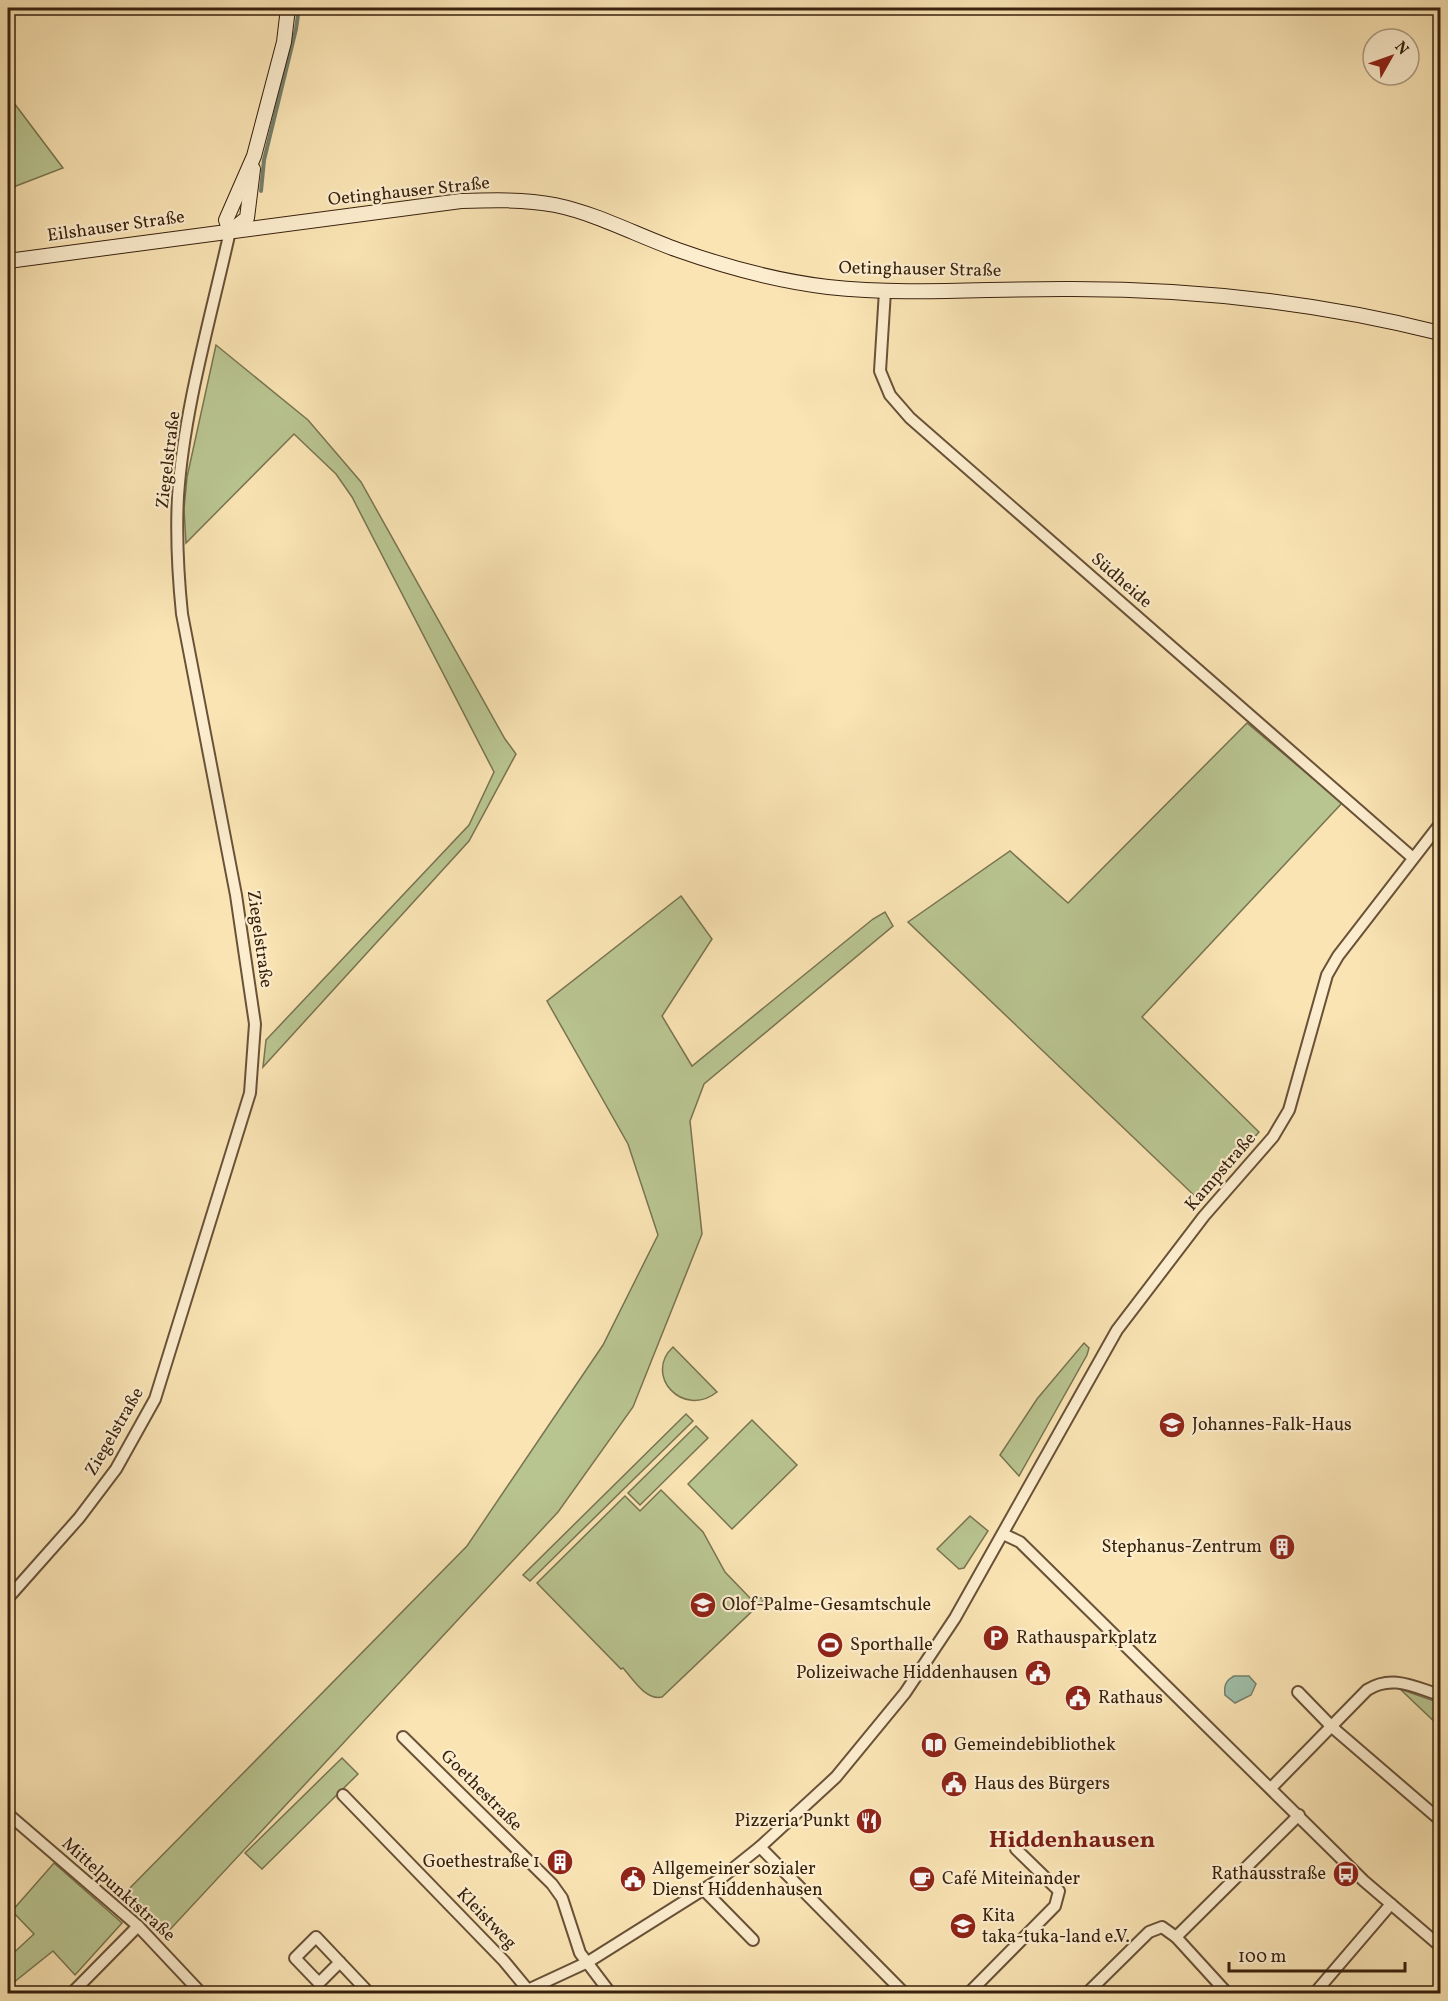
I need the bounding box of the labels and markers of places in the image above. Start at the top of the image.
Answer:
school or university icon: Johannes-Falk-Haus [1157,1410,1187,1440]
place label: Johannes-Falk-Haus [1192,1413,1352,1438]
building icon: Stephanus-Zentrum [1267,1532,1297,1562]
place label: Stephanus-Zentrum [1102,1535,1262,1560]
school or university icon: Olof-Palme-Gesamtschule [688,1590,718,1620]
place label: Olof-Palme-Gesamtschule [722,1593,931,1618]
parking icon: Rathausparkplatz [981,1623,1011,1653]
place label: Rathausparkplatz [1016,1626,1157,1651]
sports icon: Sporthalle [815,1630,845,1660]
place label: Sporthalle [850,1633,933,1658]
public building icon: Polizeiwache Hiddenhausen [1023,1658,1053,1688]
place label: Polizeiwache Hiddenhausen [796,1661,1018,1686]
public building icon: Rathaus [1063,1683,1093,1713]
place label: Rathaus [1098,1686,1163,1711]
library icon: Gemeindebibliothek [919,1730,949,1760]
place label: Gemeindebibliothek [954,1733,1116,1758]
public building icon: Haus des Bürgers [939,1769,969,1799]
place label: Haus des Bürgers [974,1772,1110,1797]
restaurant icon: Pizzeria Punkt [854,1806,884,1836]
place label: Pizzeria Punkt [735,1809,850,1834]
building icon: Goethestraße 1 [545,1847,575,1877]
place label: Goethestraße 1 [423,1850,540,1875]
place label: Allgemeiner sozialer Dienst Hiddenhausen [652,1857,823,1903]
bus stop icon: Rathausstraße [1331,1859,1361,1889]
place label: Rathausstraße [1211,1862,1326,1887]
public building icon: Allgemeiner sozialer Dienst Hiddenhausen [618,1864,648,1894]
cafe icon: Café Miteinander [907,1864,937,1894]
place label: Café Miteinander [942,1867,1080,1892]
place label: Kita taka-tuka-land e.V. [982,1904,1130,1950]
school or university icon: Kita taka-tuka-land e.V. [948,1911,978,1941]

